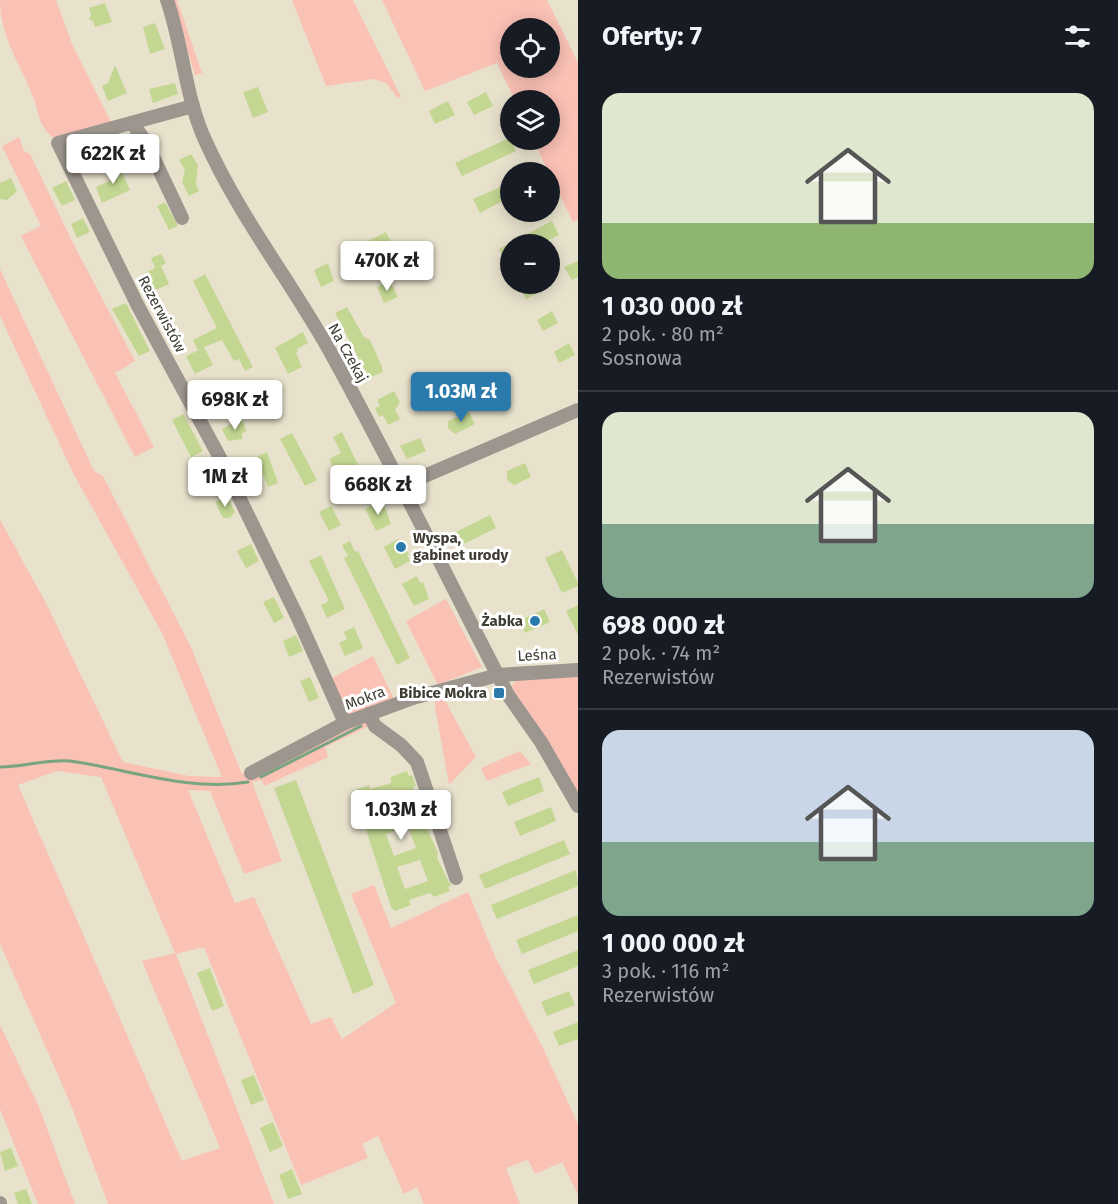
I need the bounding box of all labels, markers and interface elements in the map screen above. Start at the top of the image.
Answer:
map controls [500,18,560,294]
button: locate [500,18,560,78]
icon: filters [1061,20,1094,53]
text: Oferty: 7 [602,21,702,52]
button: layers [500,90,560,150]
icon: home [794,132,902,240]
pin: 622K zł [58,134,168,185]
text: 622K zł [80,141,146,165]
button: + [500,162,560,222]
button: − [500,234,560,294]
pin: 470K zł [332,241,442,292]
text: 470K zł [354,248,420,272]
street label: Rezerwistów [134,273,190,356]
text: 1 030 000 zł [602,291,743,322]
street label: Na Czekaj [324,320,372,386]
text: 2 pok. · 80 m² [602,322,724,346]
text: Sosnowa [602,346,682,370]
pin: 1.03M zł [399,372,523,423]
text: 1.03M zł [425,379,497,403]
pin: 698K zł [180,380,290,431]
text: 698K zł [201,387,269,411]
icon: home [794,451,902,559]
pin: 1M zł [183,457,267,508]
text: 1M zł [202,464,248,488]
pin: 668K zł [323,465,433,516]
text: 668K zł [344,472,412,496]
place label: Wyspa, gabinet urody [413,529,509,564]
marker: Wyspa, gabinet urody [394,540,408,554]
text: 698 000 zł [602,610,725,641]
place label: Żabka [482,612,523,630]
marker: Żabka [528,614,542,628]
text: 2 pok. · 74 m² [602,641,720,665]
street label: Leśna [517,645,557,665]
text: Rezerwistów [602,665,714,689]
street label: Mokra [342,682,388,714]
place label: Bibice Mokra [399,684,487,702]
marker: Bibice Mokra [492,686,506,700]
icon: home [794,769,902,877]
pin: 1.03M zł [339,790,463,841]
text: 1.03M zł [365,797,437,821]
text: 1 000 000 zł [602,928,745,959]
text: 3 pok. · 116 m² [602,959,729,983]
text: Rezerwistów [602,983,714,1007]

